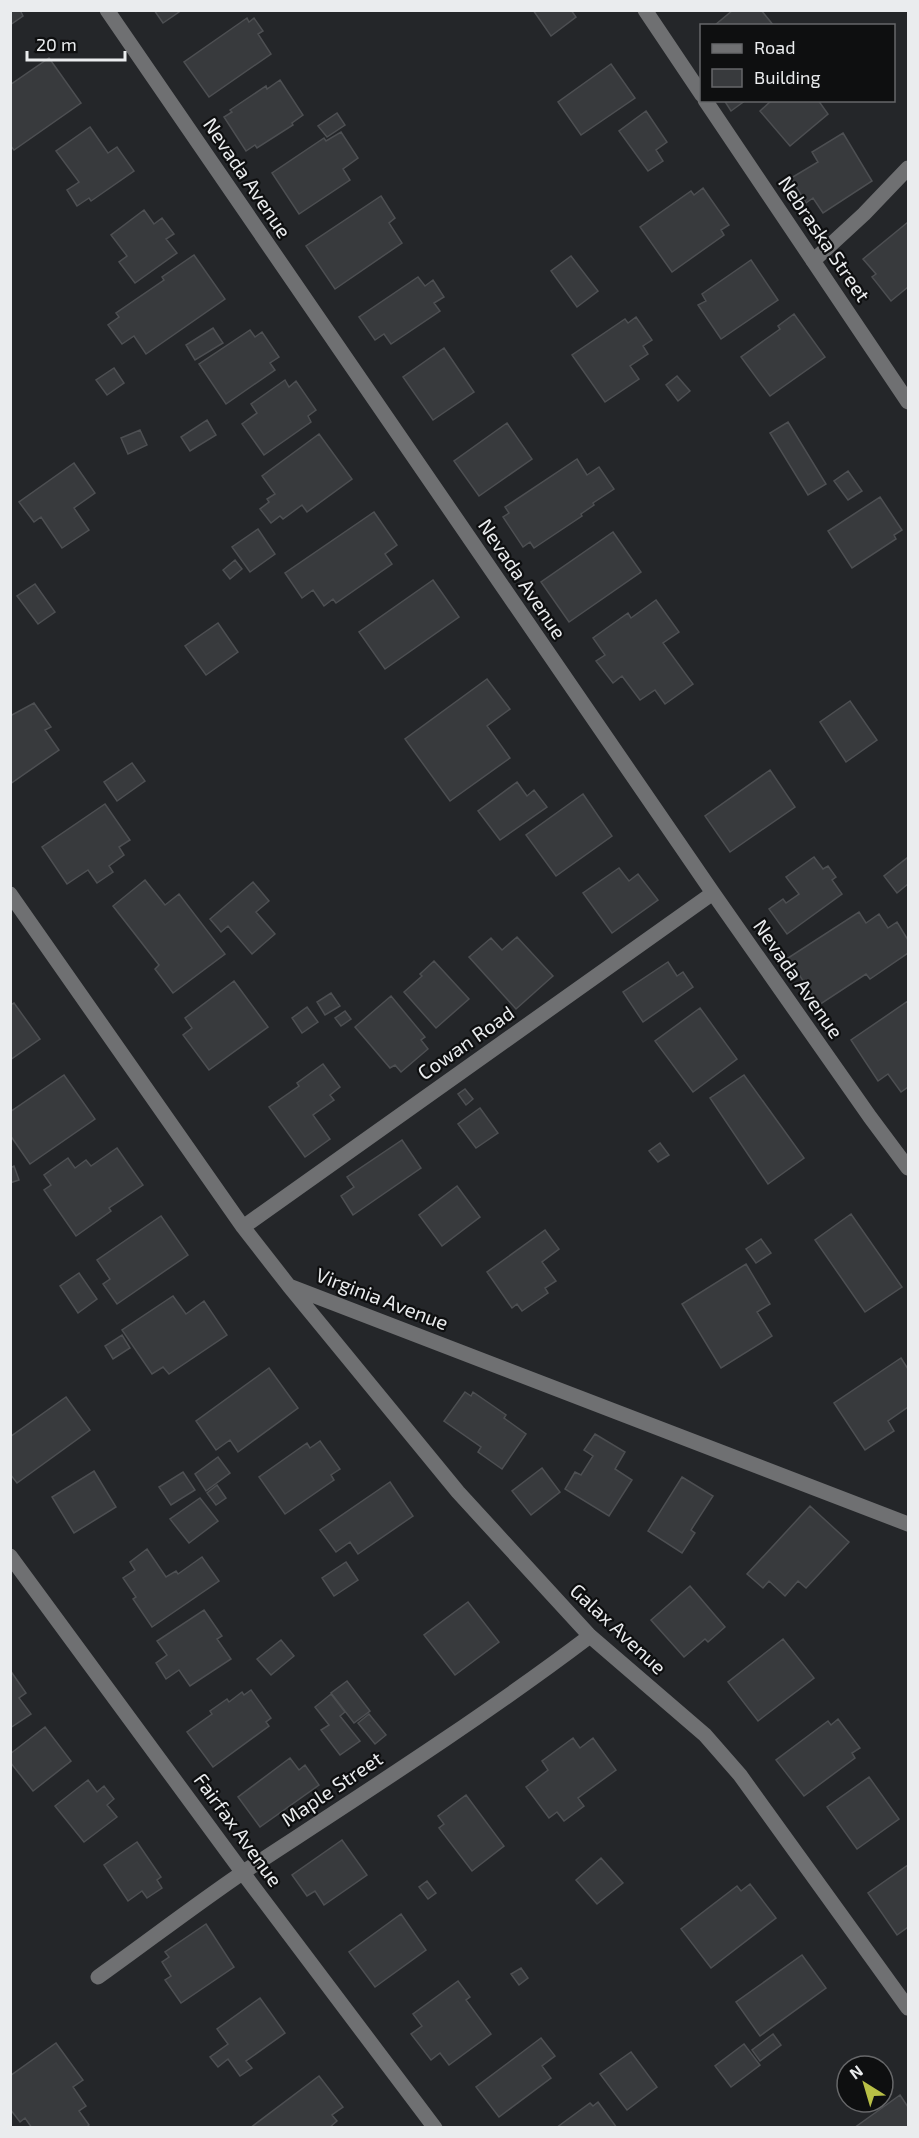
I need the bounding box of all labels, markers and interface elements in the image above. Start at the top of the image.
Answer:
scale bar [27,24,124,62]
legend [700,24,895,102]
text: 20 m [36,33,77,55]
text: Road [754,36,795,58]
text: Building [754,66,821,88]
street label: Nevada Avenue [199,113,297,242]
street label: Nebraska Street [774,171,876,306]
street label: Nevada Avenue [474,514,572,643]
street label: Nevada Avenue [749,914,849,1043]
street label: Cowan Road [413,1000,518,1084]
street label: Virginia Avenue [313,1262,452,1334]
street label: Galax Avenue [566,1578,671,1679]
street label: Maple Street [276,1745,387,1831]
street label: Fairfax Avenue [190,1768,288,1891]
north arrow [835,2054,895,2114]
text: N [845,2061,866,2083]

